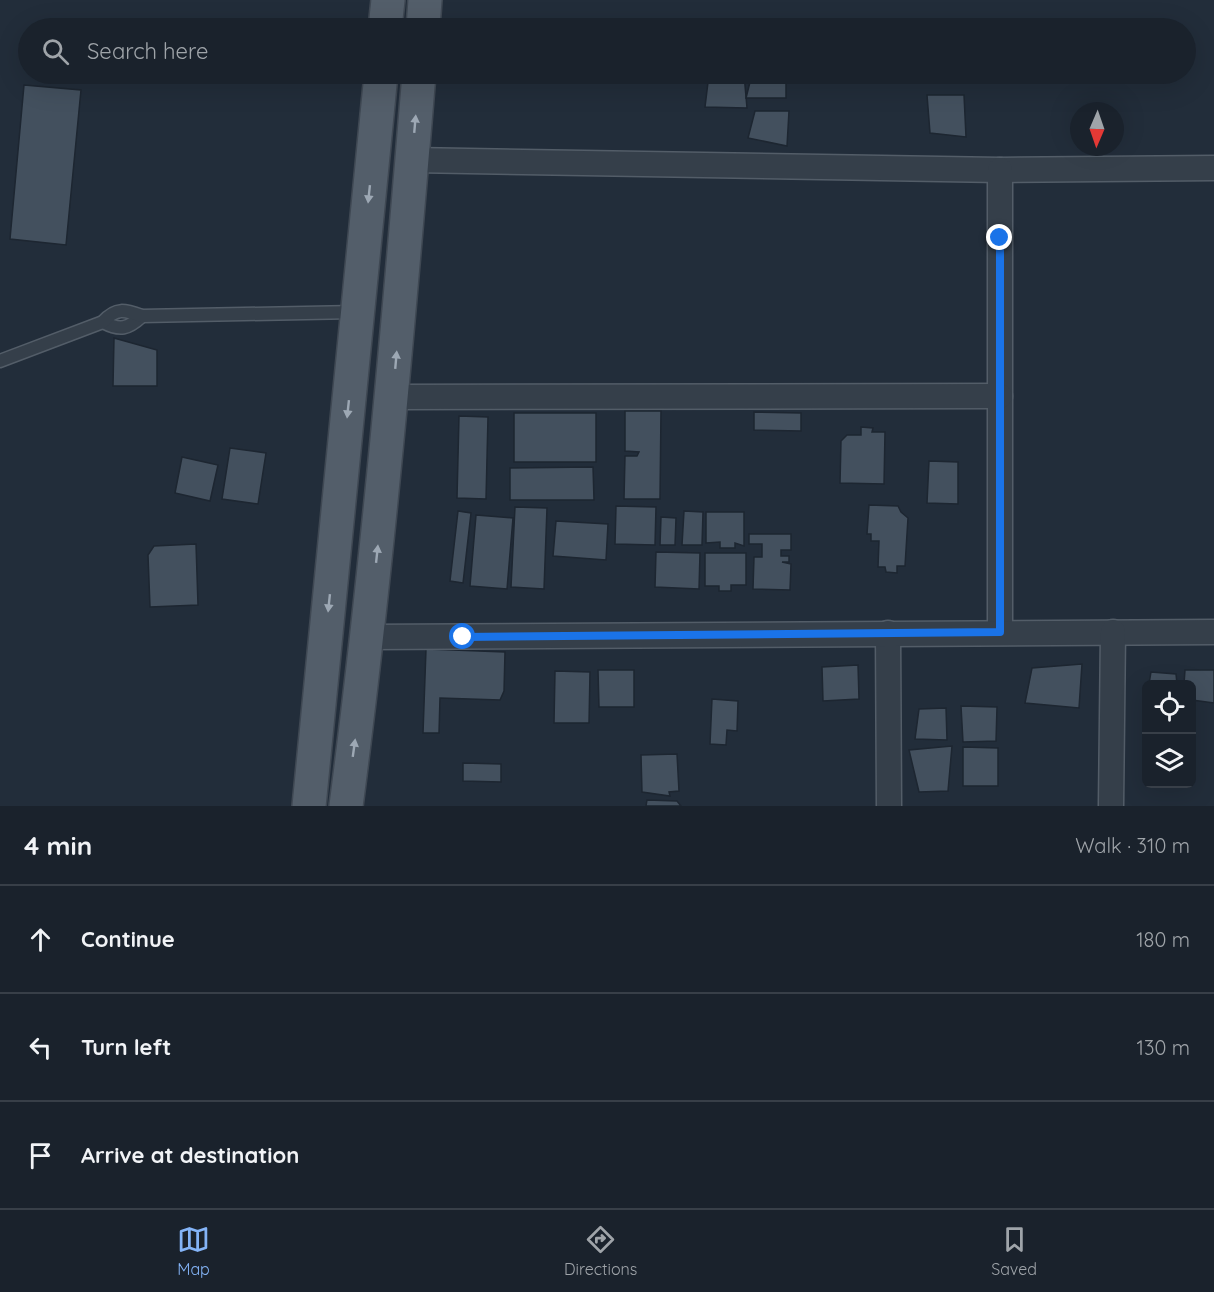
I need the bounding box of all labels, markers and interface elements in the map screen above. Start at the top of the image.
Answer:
search box [18,18,1196,84]
icon: search [39,35,72,68]
text: Search here [87,37,208,65]
north arrow [1070,102,1124,156]
one-way arrow [410,115,420,134]
one-way arrow [364,185,374,204]
route end [986,224,1012,250]
one-way arrow [391,351,401,370]
one-way arrow [343,400,353,419]
one-way arrow [372,545,382,564]
one-way arrow [324,594,334,613]
route start [449,623,475,649]
map controls [1142,680,1196,788]
button: locate [1142,680,1196,734]
button: layers [1142,734,1196,788]
one-way arrow [349,738,358,757]
text: 4 min [24,829,92,862]
text: Walk · 310 m [1075,833,1190,858]
icon: ahead [24,923,57,956]
text: Continue [81,925,175,953]
text: 180 m [1136,927,1190,952]
icon: left [24,1031,57,1064]
text: Turn left [81,1033,171,1061]
text: 130 m [1137,1035,1190,1060]
icon: arrive [24,1139,57,1172]
text: Arrive at destination [81,1141,299,1169]
tab: Map [177,1223,210,1279]
tab: Directions [564,1223,637,1279]
tab: Saved [991,1223,1037,1279]

